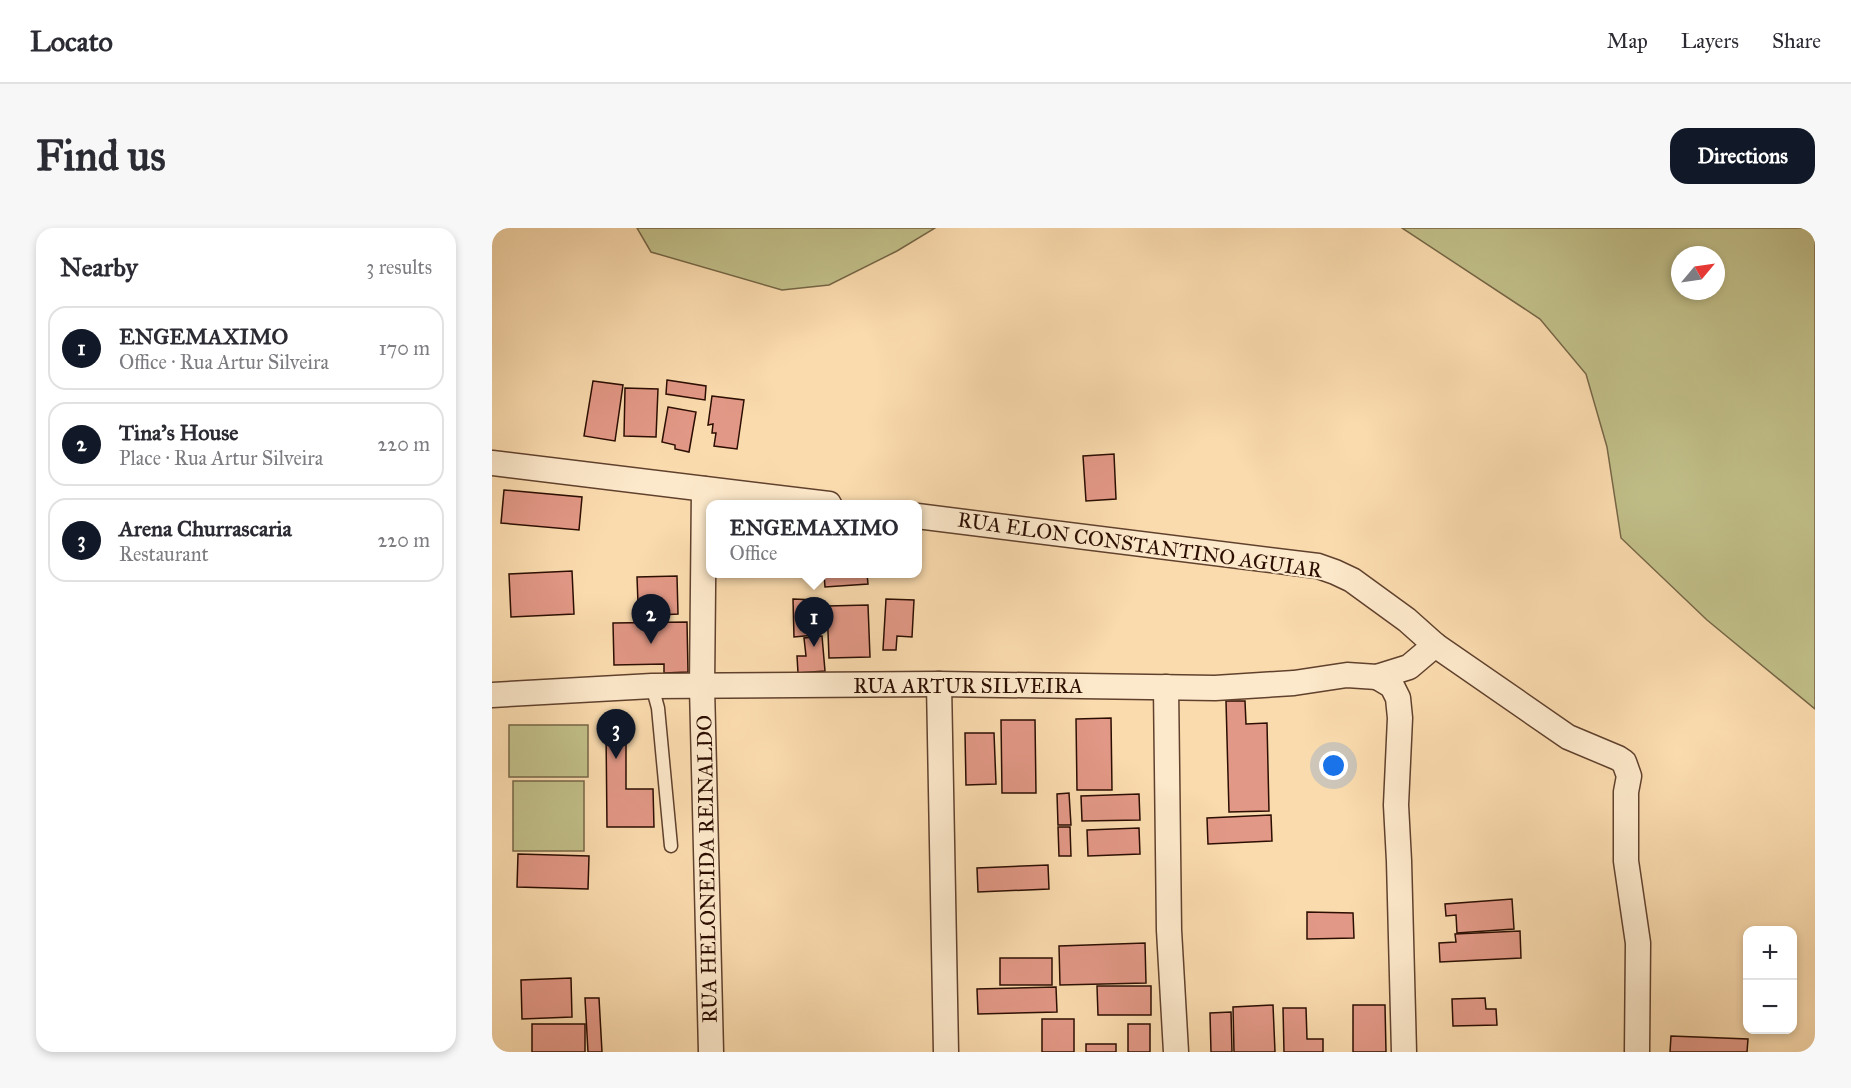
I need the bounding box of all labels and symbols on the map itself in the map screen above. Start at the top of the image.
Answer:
north arrow [1671,246,1725,300]
street label: RUA ELON CONSTANTINO AGUIAR [956,507,1325,584]
pin: 2 [632,594,670,644]
pin: 1 [794,598,834,647]
street label: RUA ARTUR SILVEIRA [853,673,1083,699]
pin: 3 [596,710,636,759]
street label: RUA HELONEIDA REINALDO [691,715,723,1023]
your location [1319,751,1348,780]

